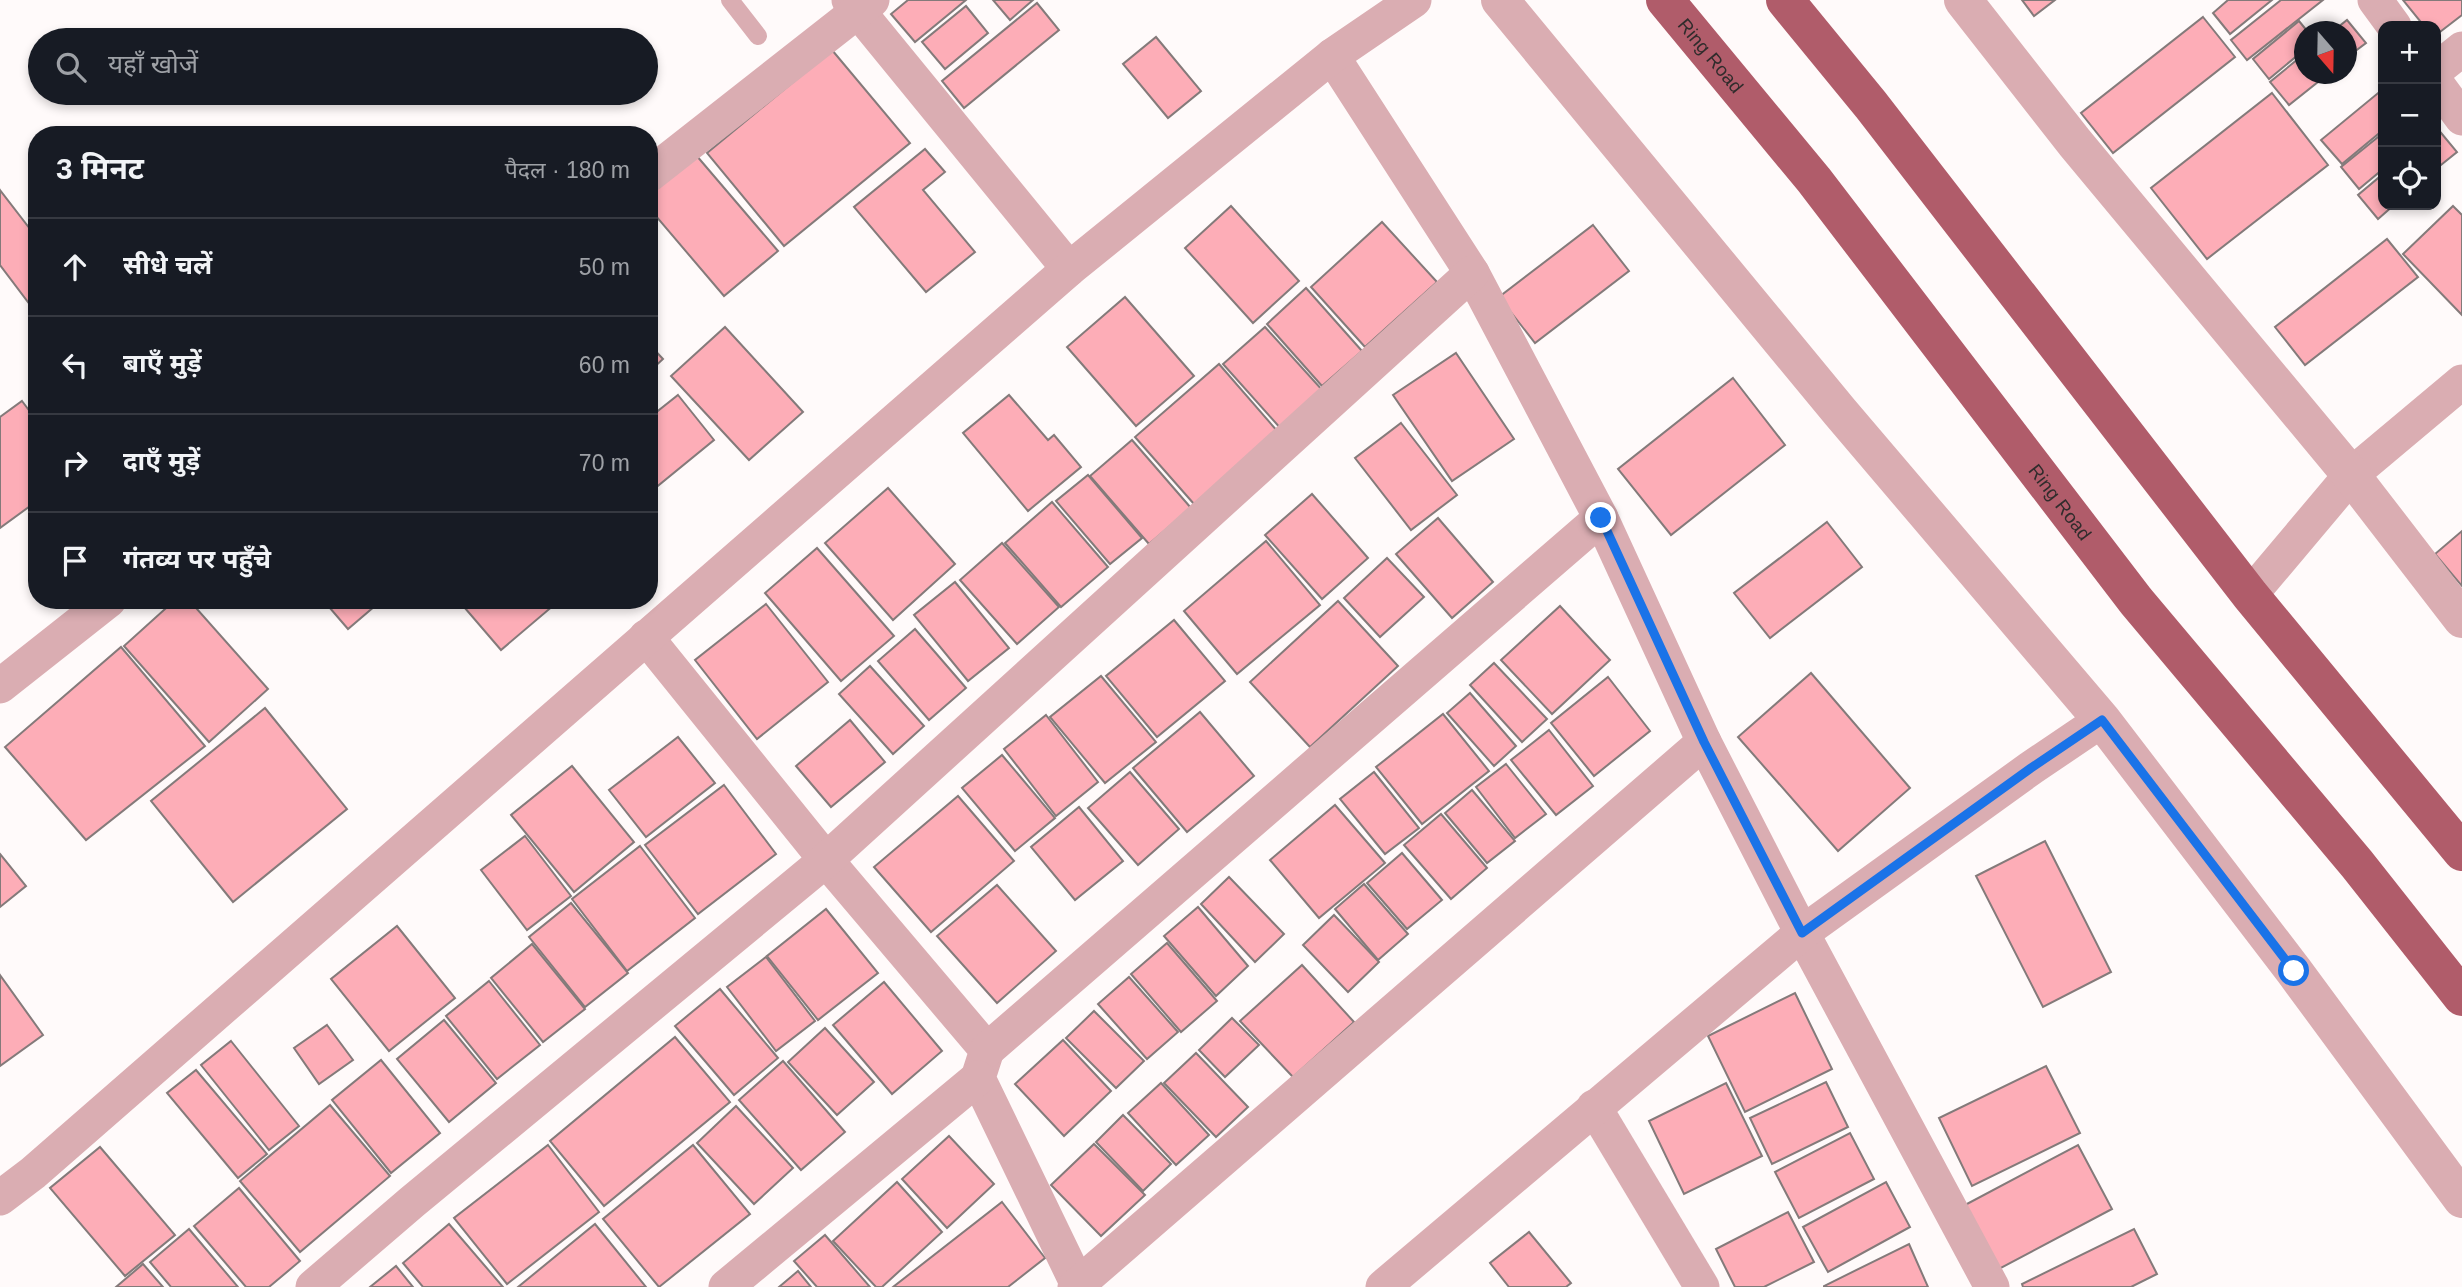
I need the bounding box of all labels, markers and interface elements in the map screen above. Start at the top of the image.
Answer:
street label: Ring Road [1674,14,1747,97]
north arrow [2294,21,2357,84]
map controls [2378,21,2441,210]
button: + [2378,21,2441,84]
search box [28,28,658,105]
icon: search [52,48,90,86]
text: यहाँ खोजें [108,49,198,79]
button: − [2378,84,2441,147]
button: locate [2378,147,2441,210]
text: 3 मिनट [56,152,144,185]
text: पैदल · 180 m [505,157,630,183]
icon: ahead [56,248,94,286]
text: सीधे चलें [123,250,212,280]
text: 50 m [579,254,630,280]
icon: left [56,346,94,384]
text: बाएँ मुड़ें [123,348,202,378]
text: 60 m [579,352,630,378]
icon: right [56,444,94,482]
text: दाएँ मुड़ें [123,446,200,476]
text: 70 m [579,450,630,476]
street label: Ring Road [2024,460,2095,544]
route end [1585,502,1616,533]
icon: arrive [56,542,94,580]
text: गंतव्य पर पहुँचे [123,544,271,574]
route start [2278,955,2309,986]

